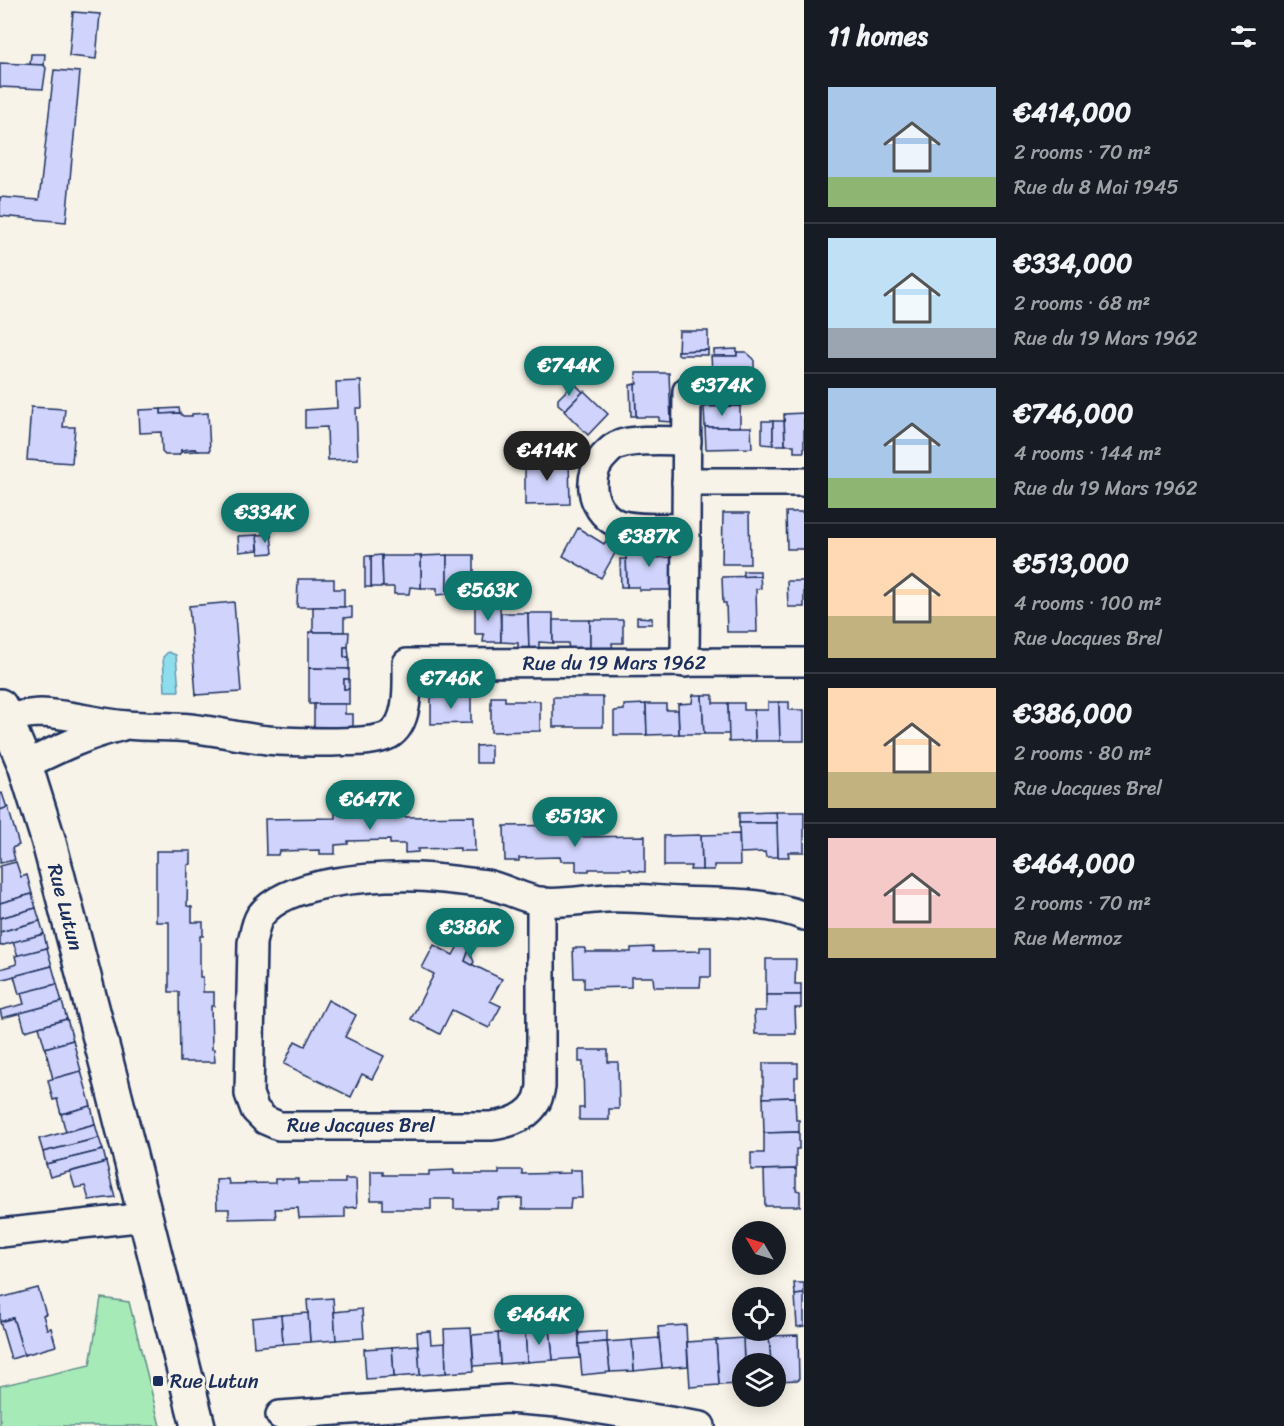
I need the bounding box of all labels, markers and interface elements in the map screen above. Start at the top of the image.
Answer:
text: 11 homes [828,13,928,59]
icon: filters [1227,20,1260,53]
text: €414,000 [1014,89,1131,135]
icon: home [876,111,948,183]
text: 2 rooms · 70 m² [1014,135,1151,170]
text: Rue du 8 Mai 1945 [1014,170,1179,205]
text: €334,000 [1014,240,1132,286]
icon: home [876,262,948,334]
text: 2 rooms · 68 m² [1014,286,1150,321]
text: Rue du 19 Mars 1962 [1014,321,1198,356]
pin: €744K [527,346,611,397]
text: €744K [538,348,600,383]
pin: €374K [680,366,764,417]
text: €374K [692,368,752,403]
text: €746,000 [1014,390,1133,436]
icon: home [876,412,948,484]
pin: €414K [505,431,589,482]
text: €414K [517,433,577,468]
text: 4 rooms · 144 m² [1014,436,1162,471]
text: Rue du 19 Mars 1962 [1014,471,1198,506]
pin: €334K [223,493,307,544]
text: €334K [235,495,295,530]
pin: €387K [607,517,691,568]
text: €387K [619,519,679,554]
text: €513,000 [1014,540,1129,586]
icon: home [876,562,948,634]
pin: €563K [446,571,530,622]
text: €563K [458,573,518,608]
text: 4 rooms · 100 m² [1014,586,1162,621]
text: Rue Jacques Brel [1014,621,1162,656]
street label: Rue du 19 Mars 1962 [523,645,707,681]
pin: €746K [409,659,493,710]
text: €746K [421,661,481,696]
text: €386,000 [1014,690,1132,736]
icon: home [876,712,948,784]
text: 2 rooms · 80 m² [1014,736,1152,771]
text: Rue Jacques Brel [1014,771,1162,806]
pin: €647K [328,780,412,831]
text: €647K [340,782,400,817]
pin: €513K [533,797,617,848]
text: €513K [546,799,604,834]
text: €464,000 [1014,840,1135,886]
street label: Rue Lutun [37,860,94,955]
icon: home [876,862,948,934]
text: 2 rooms · 70 m² [1014,886,1151,921]
pin: €386K [428,908,512,959]
text: €386K [440,910,500,945]
text: Rue Mermoz [1014,921,1122,956]
street label: Rue Jacques Brel [287,1108,436,1143]
north arrow [732,1221,786,1275]
map controls [732,1221,786,1407]
button: locate [732,1287,786,1341]
pin: €464K [497,1295,581,1346]
text: €464K [508,1297,570,1332]
button: layers [732,1353,786,1407]
place label: Rue Lutun [170,1364,259,1399]
marker: Rue Lutun [151,1374,165,1388]

